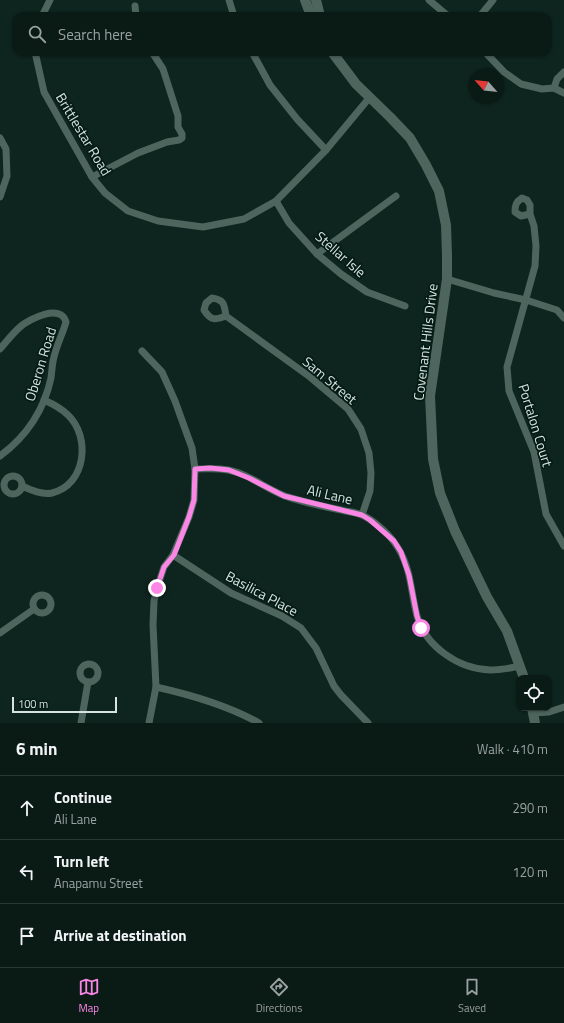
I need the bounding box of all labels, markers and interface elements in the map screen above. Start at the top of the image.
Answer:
search box [12,12,552,56]
icon: search [26,23,48,45]
text: Search here [58,23,132,46]
north arrow [468,68,504,104]
street label: Brittlestar Road [51,89,117,179]
street label: Stellar Isle [311,226,371,282]
street label: Covenant Hills Drive [407,282,443,402]
street label: Oberon Road [19,324,61,404]
street label: Sam Street [298,351,362,409]
street label: Portalon Court [513,381,559,469]
street label: Ali Lane [305,479,355,509]
street label: Basilica Place [222,565,302,621]
route end [148,579,166,597]
route start [412,619,430,637]
map controls [516,675,552,711]
button: locate [516,675,552,711]
scale bar [12,695,117,714]
text: 100 m [18,696,48,712]
text: 6 min [16,736,57,762]
text: Walk · 410 m [477,739,548,759]
text: Continue [54,786,112,809]
icon: ahead [16,797,38,819]
text: 290 m [512,798,548,818]
text: Ali Lane [54,809,97,829]
text: Turn left [54,850,109,873]
icon: left [16,861,38,883]
text: 120 m [512,862,548,882]
text: Anapamu Street [54,873,143,893]
text: Arrive at destination [54,924,187,947]
icon: arrive [16,925,38,947]
tab: Map [78,976,100,1016]
tab: Directions [256,976,302,1016]
tab: Saved [458,976,486,1016]

